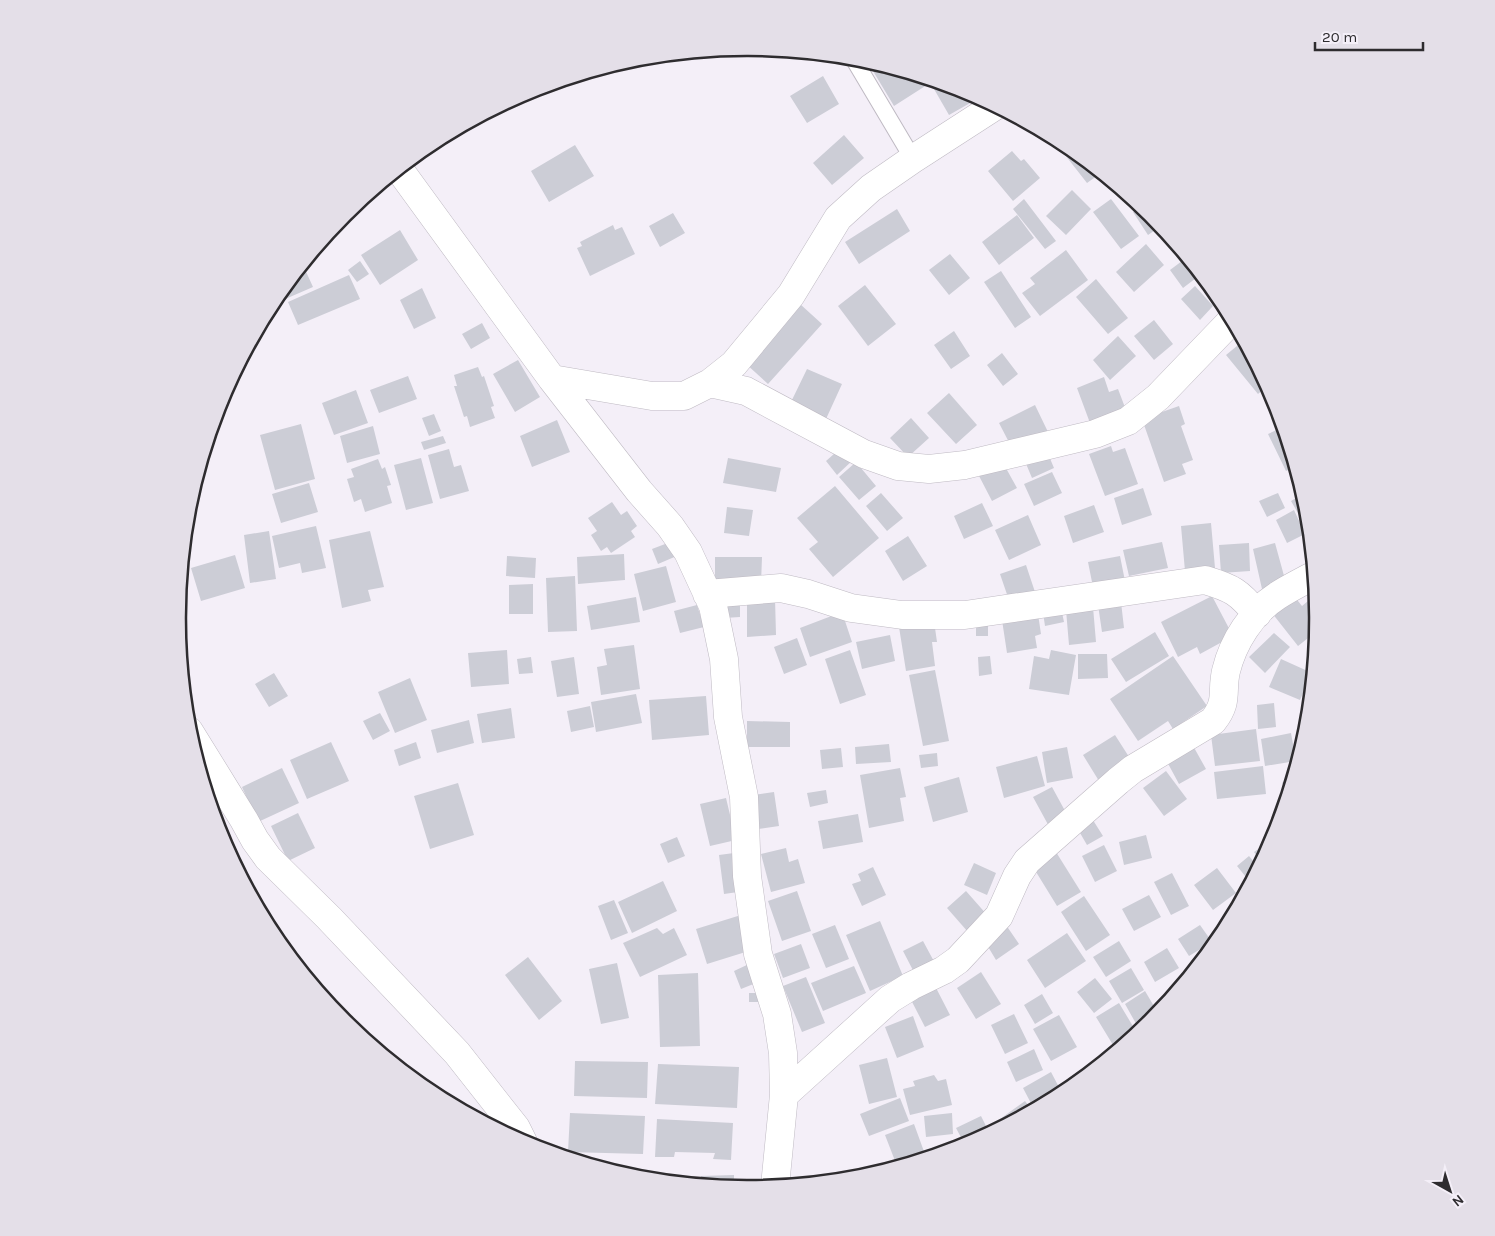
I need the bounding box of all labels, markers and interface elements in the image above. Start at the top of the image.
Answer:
scale bar [1315,20,1422,52]
text: 20 m [1322,28,1357,46]
north arrow [1425,1166,1475,1216]
text: N [1449,1191,1467,1210]

